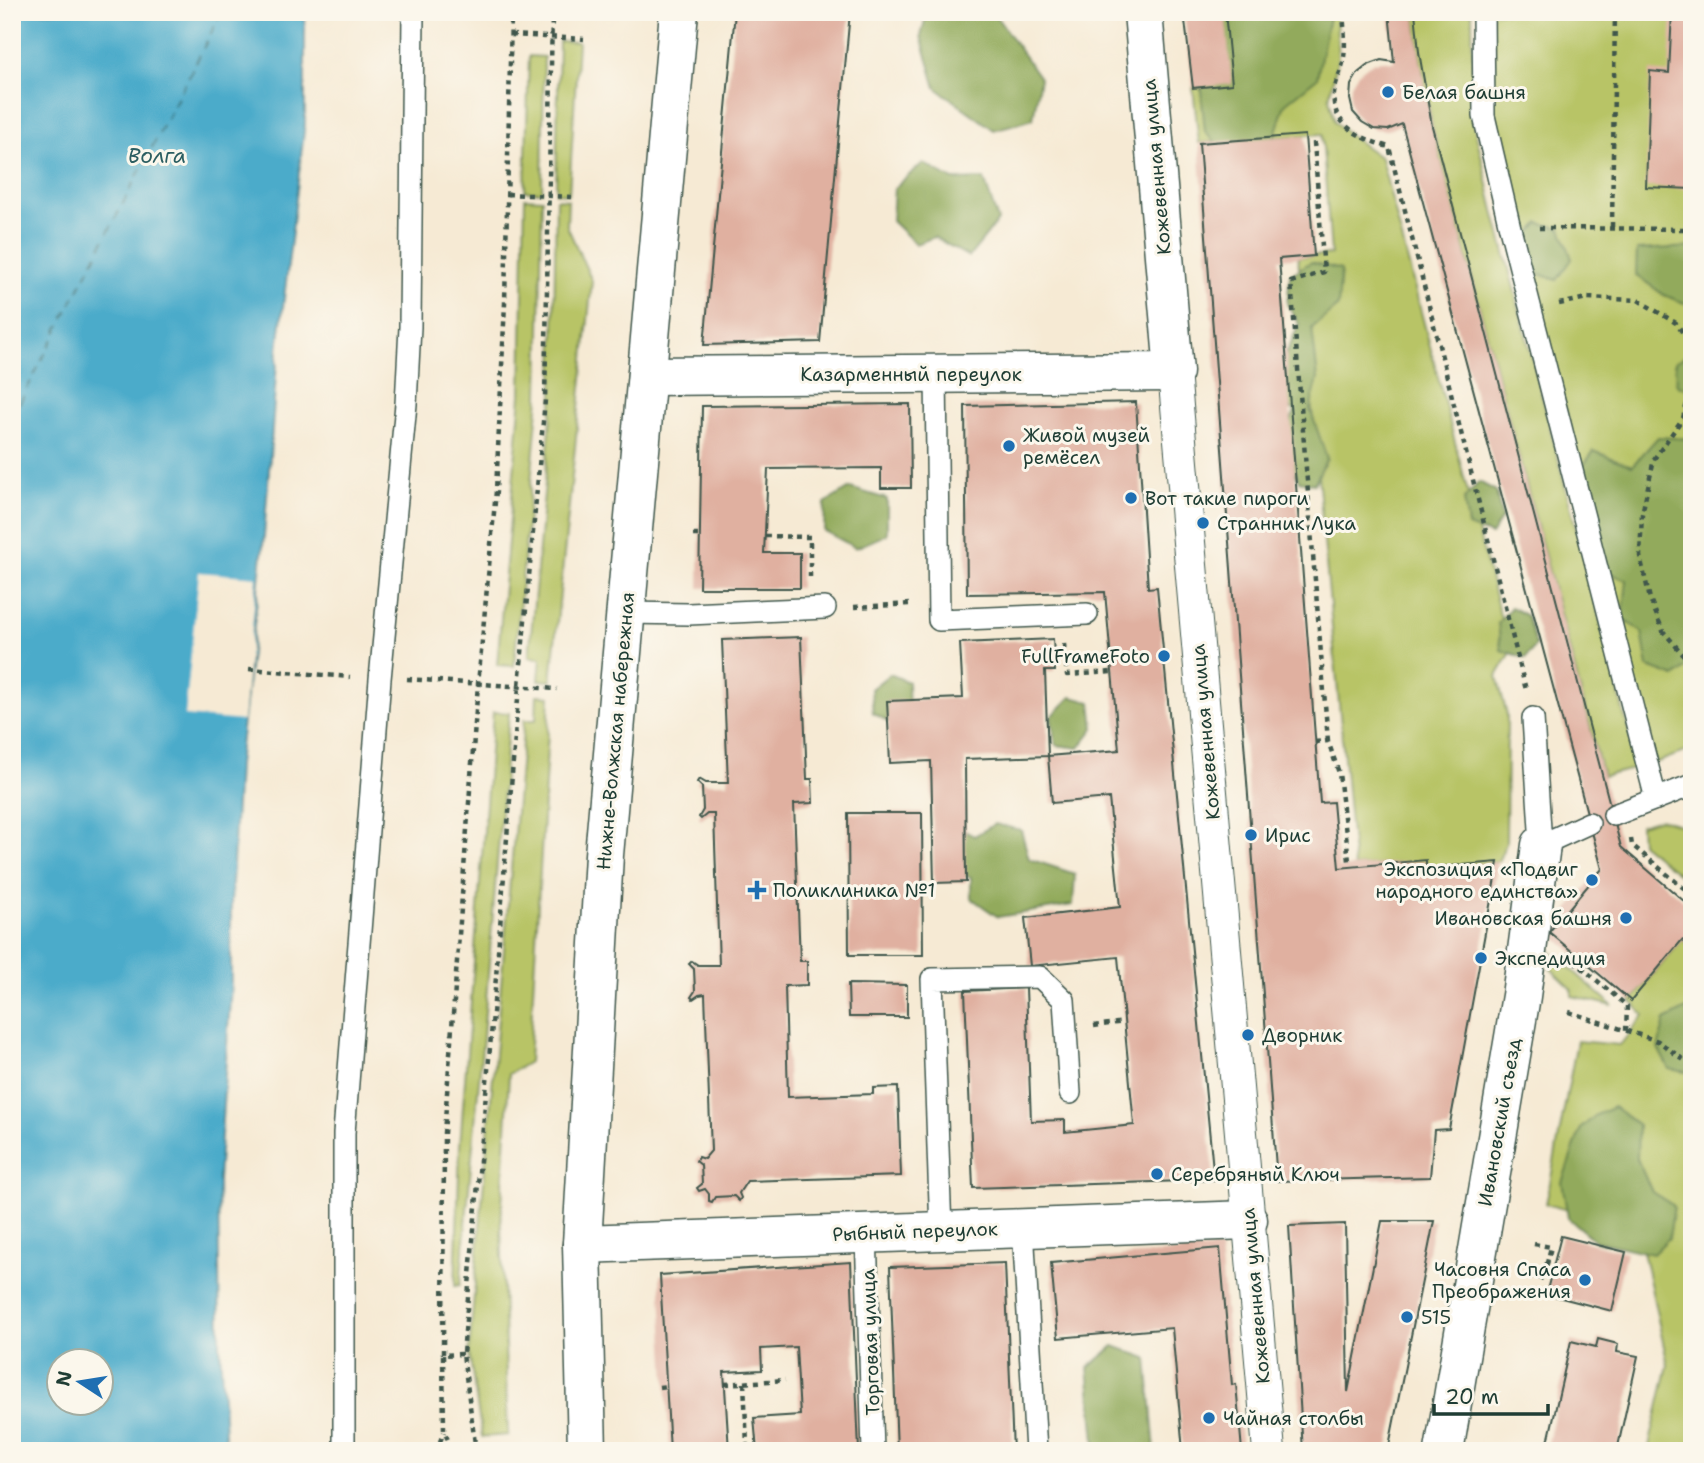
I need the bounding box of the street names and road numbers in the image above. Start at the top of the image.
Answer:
street label: Кожевенная улица [1136,78,1177,256]
street label: Казарменный переулок [800,362,1022,387]
street label: Нижне-Волжская набережная [591,591,640,871]
street label: Кожевенная улица [1185,643,1226,821]
street label: Ивановский съезд [1472,1036,1527,1208]
street label: Кожевенная улица [1235,1207,1276,1385]
street label: Рыбный переулок [832,1216,998,1247]
street label: Торговая улица [855,1268,886,1416]

